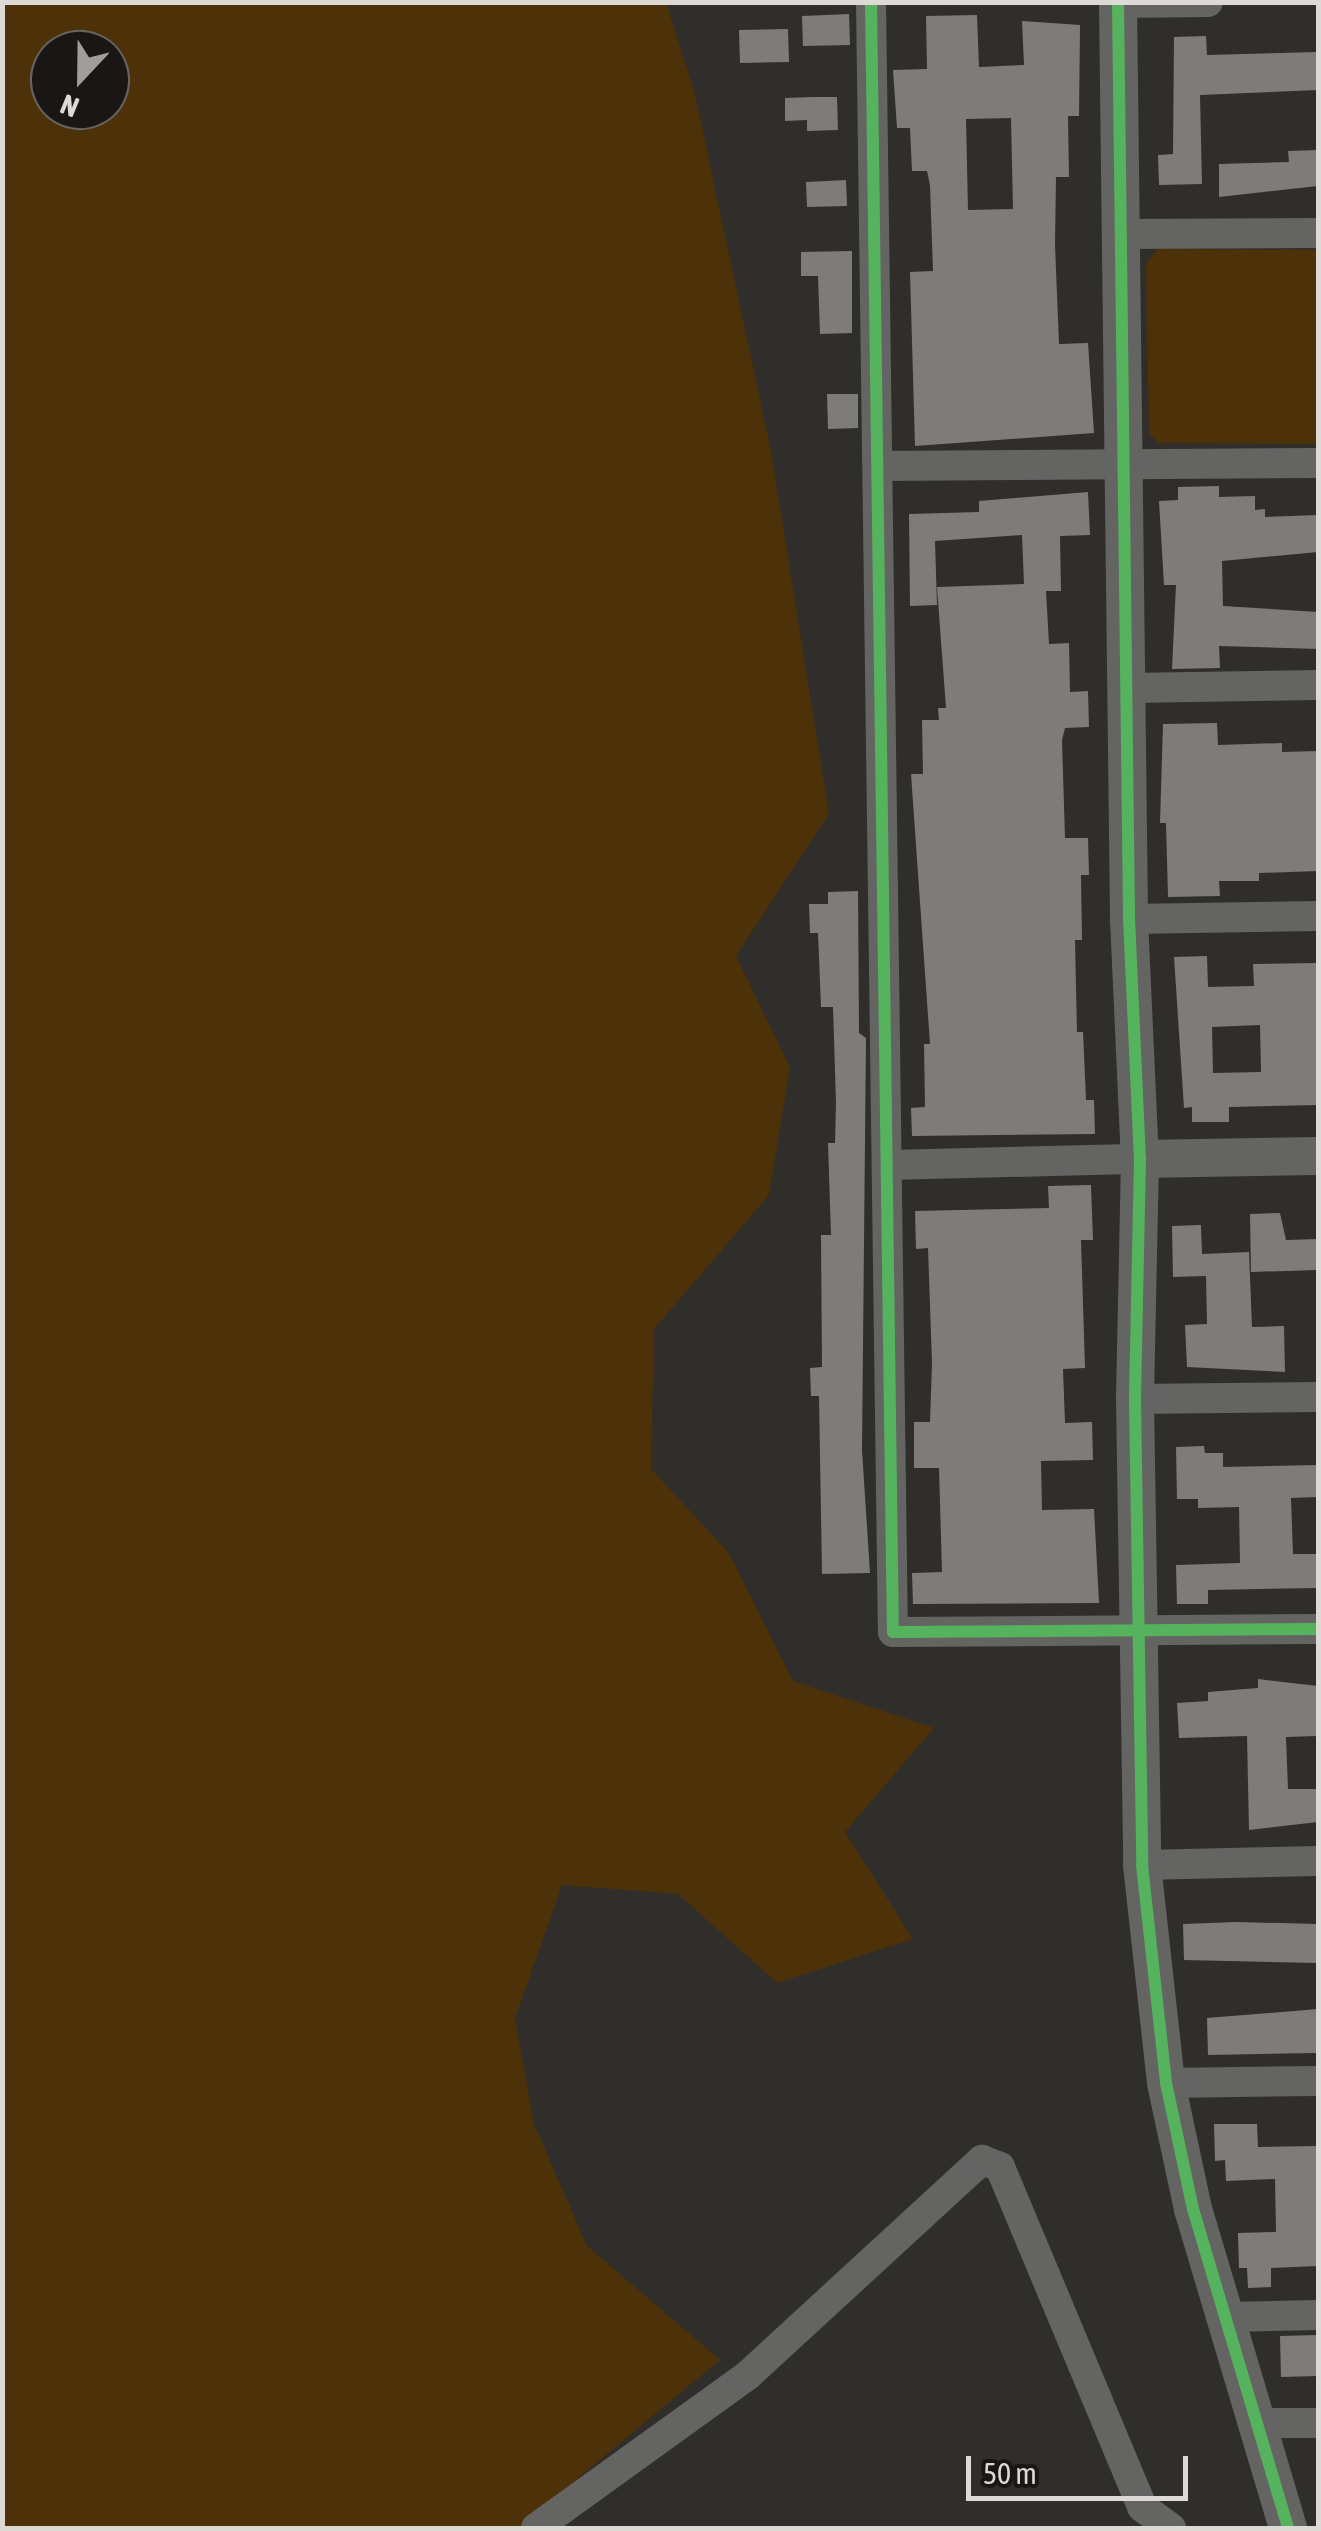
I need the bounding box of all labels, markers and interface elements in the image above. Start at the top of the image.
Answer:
north arrow [30,30,130,130]
text: N [56,88,83,124]
scale bar [971,2436,1194,2498]
text: 50 m [983,2456,1037,2490]

